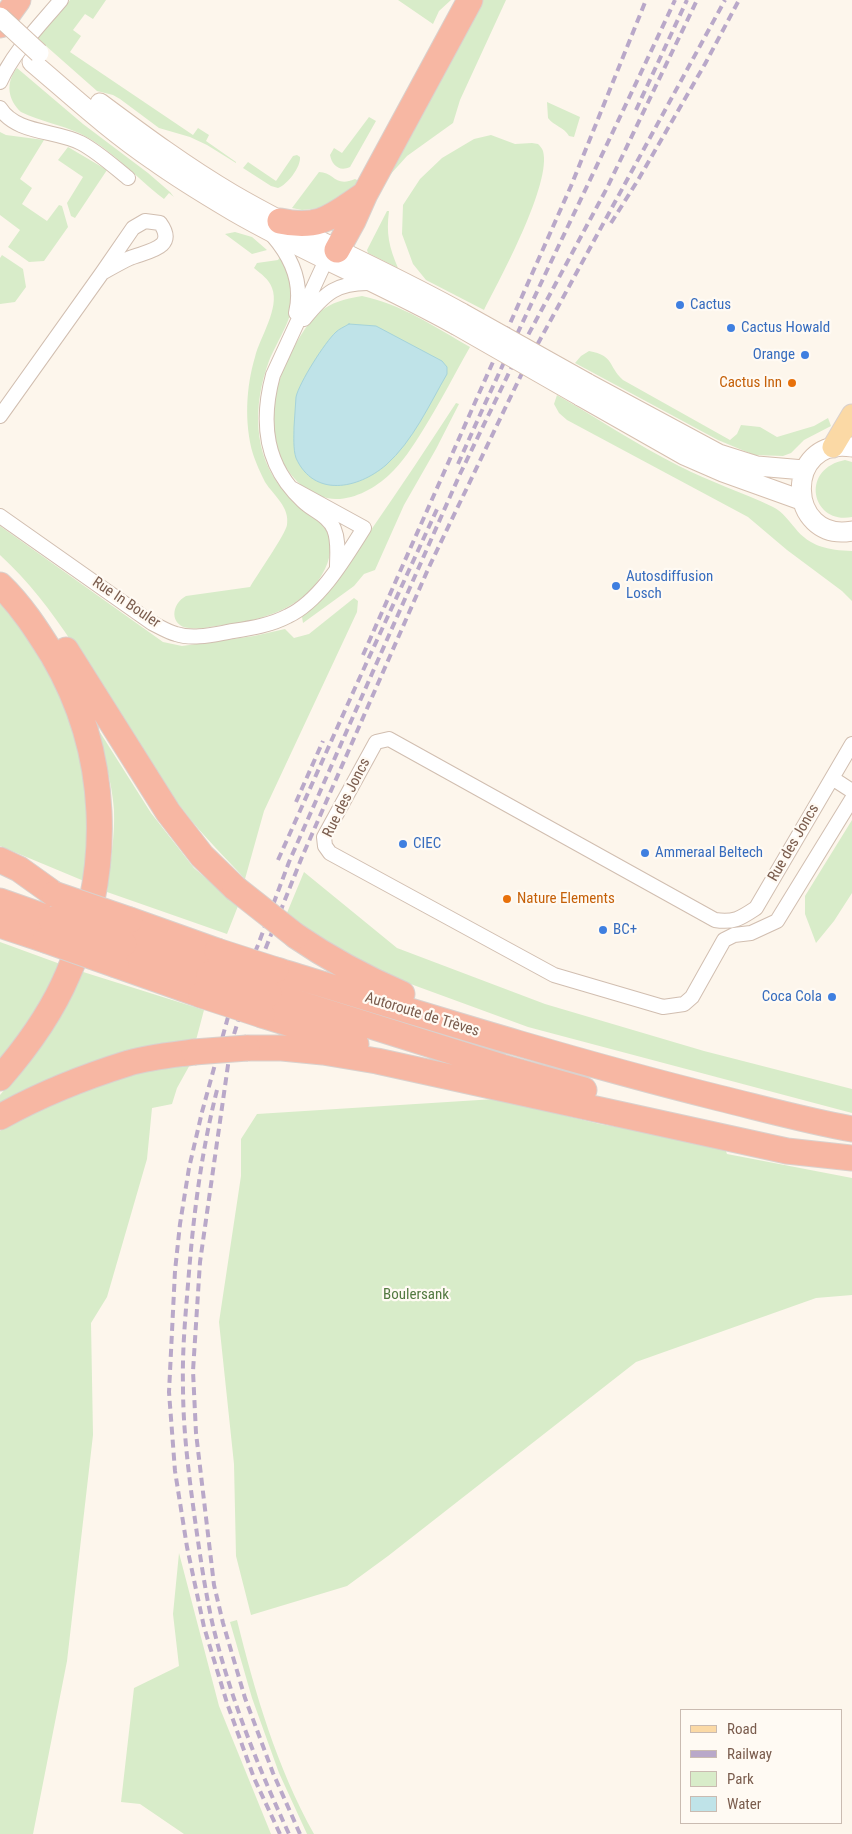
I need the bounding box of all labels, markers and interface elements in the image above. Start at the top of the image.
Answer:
place label: Cactus [690,296,731,314]
marker: Cactus [674,299,686,311]
place label: Cactus Howald [741,319,830,337]
marker: Cactus Howald [725,322,737,334]
place label: Orange [753,346,795,364]
marker: Orange [799,349,811,361]
place label: Cactus Inn [719,374,782,392]
marker: Cactus Inn [786,377,798,389]
place label: Autosdiffusion Losch [626,568,713,603]
street label: Rue In Bouler [89,574,163,632]
marker: Autosdiffusion Losch [610,580,622,592]
street label: Rue des Joncs [319,755,375,841]
street label: Rue des Joncs [765,801,823,885]
place label: CIEC [413,835,441,853]
marker: CIEC [397,838,409,850]
place label: Ammeraal Beltech [655,844,763,862]
marker: Ammeraal Beltech [639,847,651,859]
place label: Nature Elements [517,890,615,908]
marker: Nature Elements [501,893,513,905]
place label: BC+ [613,921,637,939]
marker: BC+ [597,924,609,936]
place label: Coca Cola [762,988,822,1006]
street label: Autoroute de Trèves [363,989,481,1041]
marker: Coca Cola [826,991,838,1003]
park label: Boulersank [383,1286,449,1304]
legend [680,1709,842,1824]
text: Road [727,1720,757,1738]
text: Railway [727,1745,772,1763]
text: Park [727,1770,754,1788]
text: Water [727,1795,761,1813]

